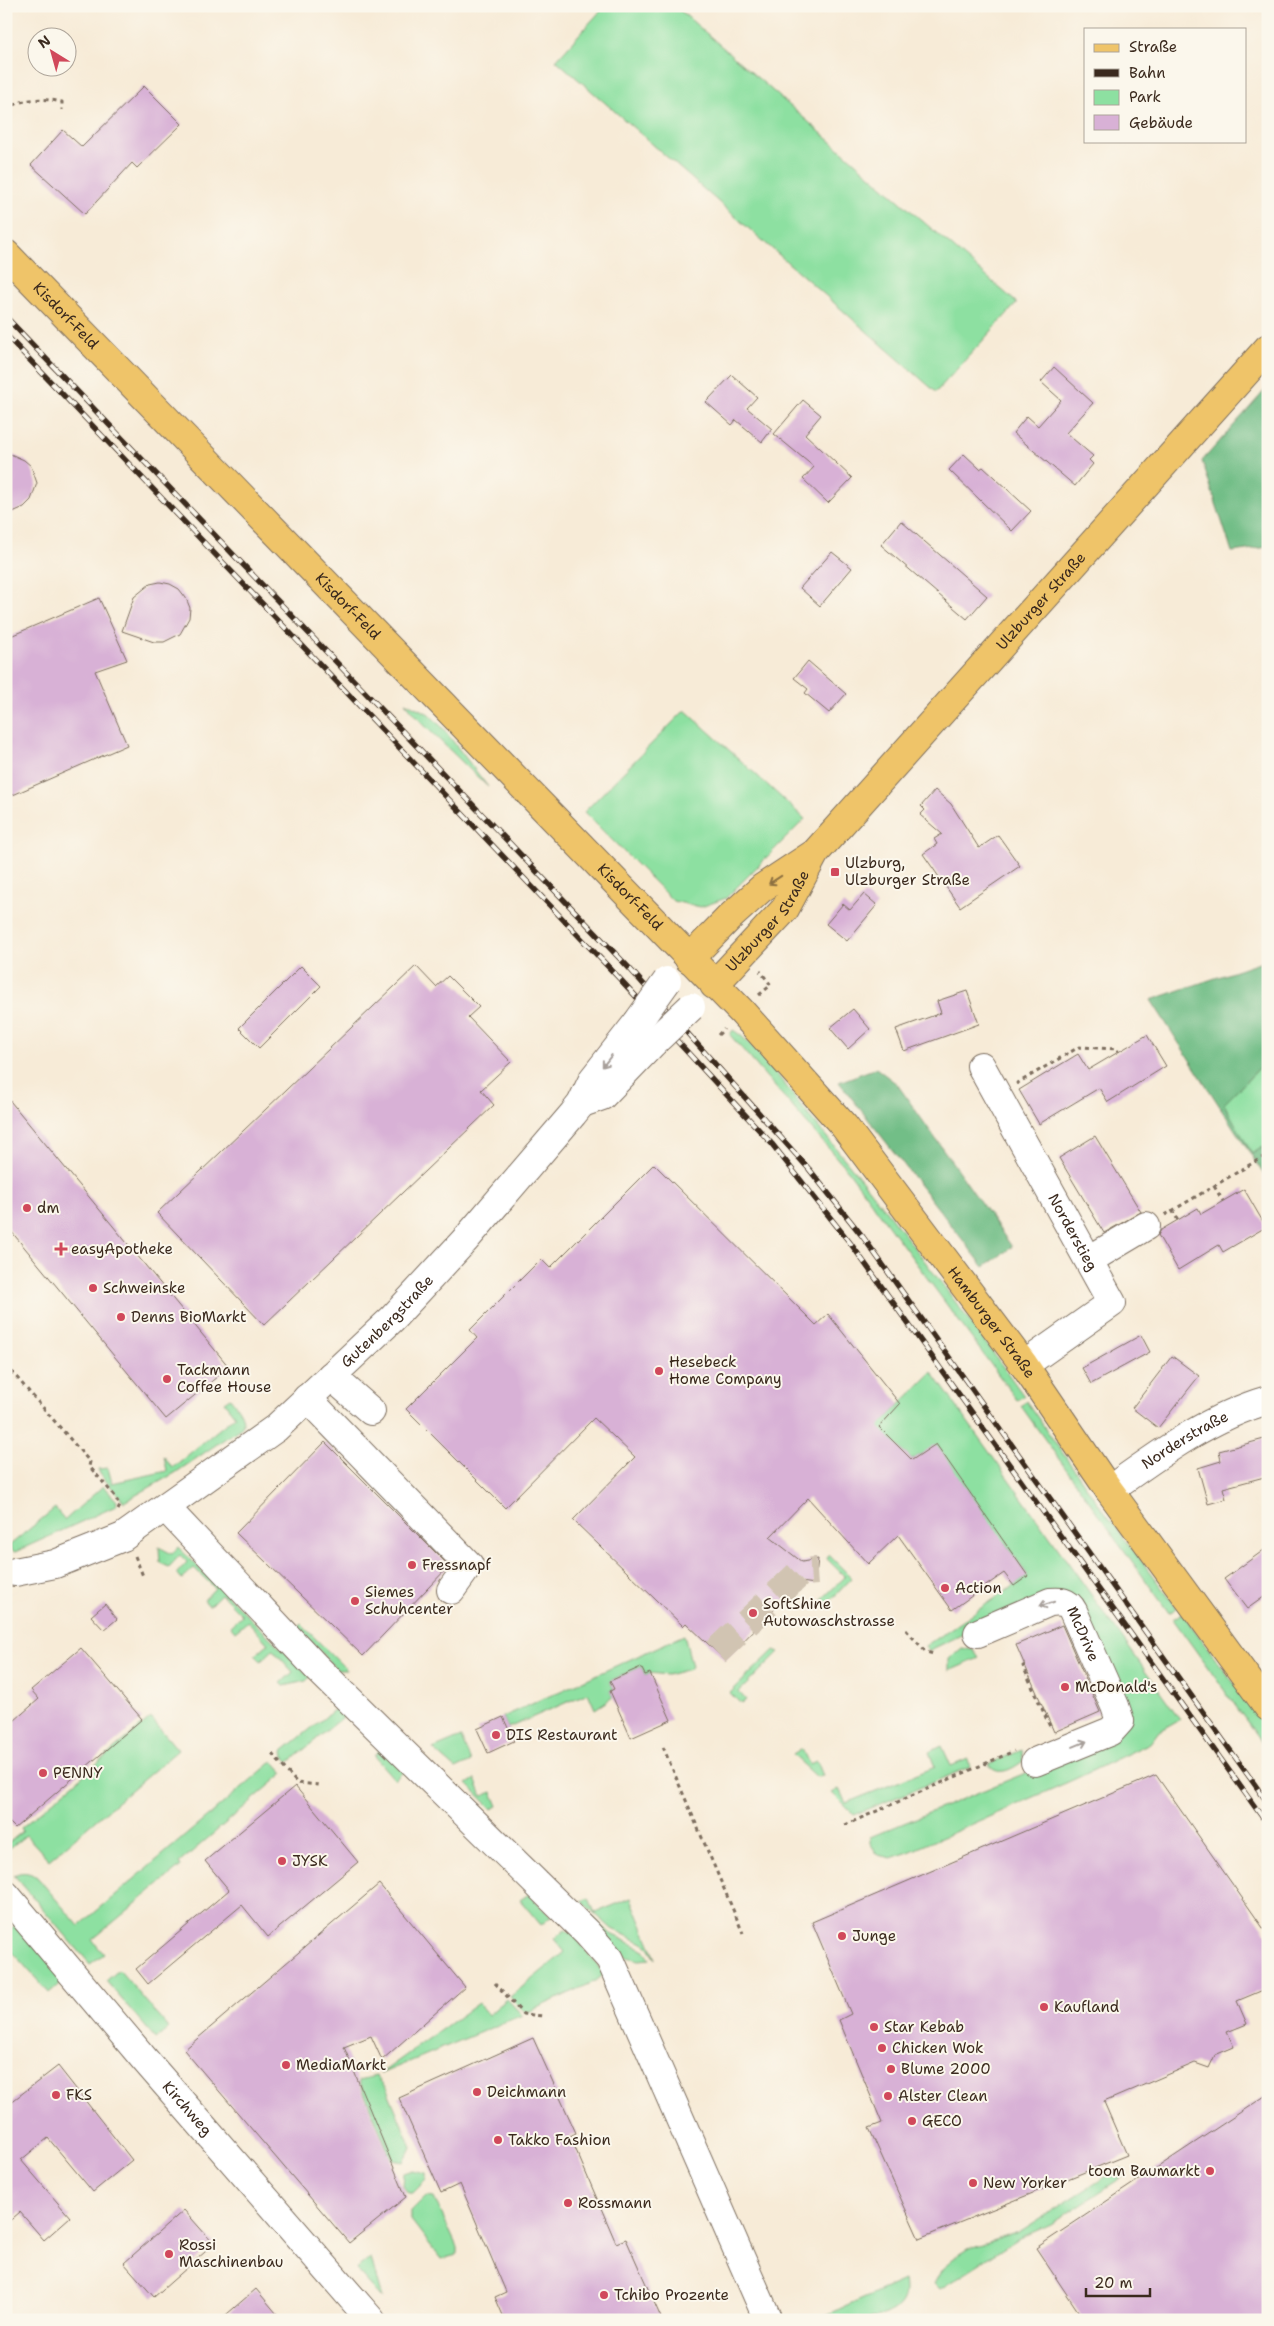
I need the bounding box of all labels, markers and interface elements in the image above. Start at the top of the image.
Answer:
north arrow [28,28,78,78]
legend [1084,28,1246,142]
text: N [34,31,54,52]
text: Straße [1129,37,1177,57]
text: Bahn [1129,63,1165,83]
text: Park [1129,87,1161,107]
text: Gebäude [1129,113,1193,133]
street label: Kisdorf-Feld [29,278,103,354]
street label: Ulzburger Straße [992,548,1090,654]
street label: Kisdorf-Feld [311,568,386,644]
place label: Ulzburg, Ulzburger Straße [845,853,970,890]
street label: Kisdorf-Feld [593,859,668,935]
marker: Ulzburg, Ulzburger Straße [829,866,841,878]
street label: Ulzburger Straße [721,867,814,976]
one-way arrow [768,875,782,885]
one-way arrow [601,1054,612,1067]
street label: Norderstieg [1043,1190,1102,1275]
place label: dm [37,1198,59,1218]
marker: dm [21,1202,33,1214]
place label: easyApotheke [71,1239,173,1259]
marker: easyApotheke [55,1243,67,1255]
street label: Hamburger Straße [943,1262,1040,1382]
street label: Gutenbergstraße [337,1271,438,1372]
place label: Schweinske [103,1278,185,1298]
marker: Schweinske [87,1282,99,1294]
place label: Denns BioMarkt [131,1307,247,1327]
marker: Denns BioMarkt [115,1311,127,1323]
place label: Hesebeck Home Company [669,1352,782,1389]
place label: Tackmann Coffee House [177,1360,271,1397]
marker: Hesebeck Home Company [653,1365,665,1377]
marker: Tackmann Coffee House [161,1373,173,1385]
street label: Norderstraße [1137,1406,1232,1474]
place label: Fressnapf [422,1555,491,1575]
marker: Fressnapf [406,1559,418,1571]
place label: Action [955,1578,1002,1598]
place label: Siemes Schuhcenter [365,1582,453,1619]
marker: Action [939,1582,951,1594]
place label: SoftShine Autowaschstrasse [763,1594,895,1631]
marker: Siemes Schuhcenter [349,1595,361,1607]
one-way arrow [1039,1599,1055,1609]
street label: McDrive [1062,1603,1104,1664]
marker: SoftShine Autowaschstrasse [747,1607,759,1619]
place label: McDonald's [1075,1677,1157,1697]
marker: McDonald's [1059,1681,1071,1693]
place label: DIS Restaurant [506,1725,618,1745]
marker: DIS Restaurant [490,1729,502,1741]
one-way arrow [1072,1739,1087,1748]
place label: PENNY [53,1763,103,1783]
marker: PENNY [37,1767,49,1779]
place label: JYSK [292,1851,328,1871]
marker: JYSK [276,1855,288,1867]
place label: Junge [852,1926,896,1946]
marker: Junge [836,1930,848,1942]
place label: Kaufland [1054,1997,1120,2017]
marker: Kaufland [1038,2001,1050,2013]
place label: Star Kebab [884,2017,964,2037]
marker: Star Kebab [868,2021,880,2033]
place label: Chicken Wok [892,2038,984,2058]
marker: Chicken Wok [876,2042,888,2054]
place label: MediaMarkt [296,2055,386,2075]
marker: MediaMarkt [280,2059,292,2071]
place label: Blume 2000 [901,2059,991,2079]
marker: Blume 2000 [885,2063,897,2075]
street label: Kirchweg [158,2077,216,2140]
place label: Deichmann [487,2082,566,2102]
place label: FKS [66,2085,92,2105]
marker: Deichmann [471,2086,483,2098]
place label: Alster Clean [898,2086,987,2106]
marker: FKS [50,2089,62,2101]
marker: Alster Clean [882,2090,894,2102]
place label: GECO [922,2111,962,2131]
marker: GECO [906,2115,918,2127]
place label: Takko Fashion [508,2130,611,2150]
marker: Takko Fashion [492,2134,504,2146]
place label: toom Baumarkt [1088,2161,1200,2181]
marker: toom Baumarkt [1204,2165,1216,2177]
place label: New Yorker [983,2173,1067,2193]
marker: New Yorker [967,2177,979,2189]
place label: Rossmann [578,2193,652,2213]
marker: Rossmann [562,2197,574,2209]
place label: Rossi Maschinenbau [179,2235,284,2272]
marker: Rossi Maschinenbau [163,2248,175,2260]
scale bar [1086,2266,1150,2298]
text: 20 m [1094,2273,1133,2293]
place label: Tchibo Prozente [614,2285,729,2305]
marker: Tchibo Prozente [598,2289,610,2301]

